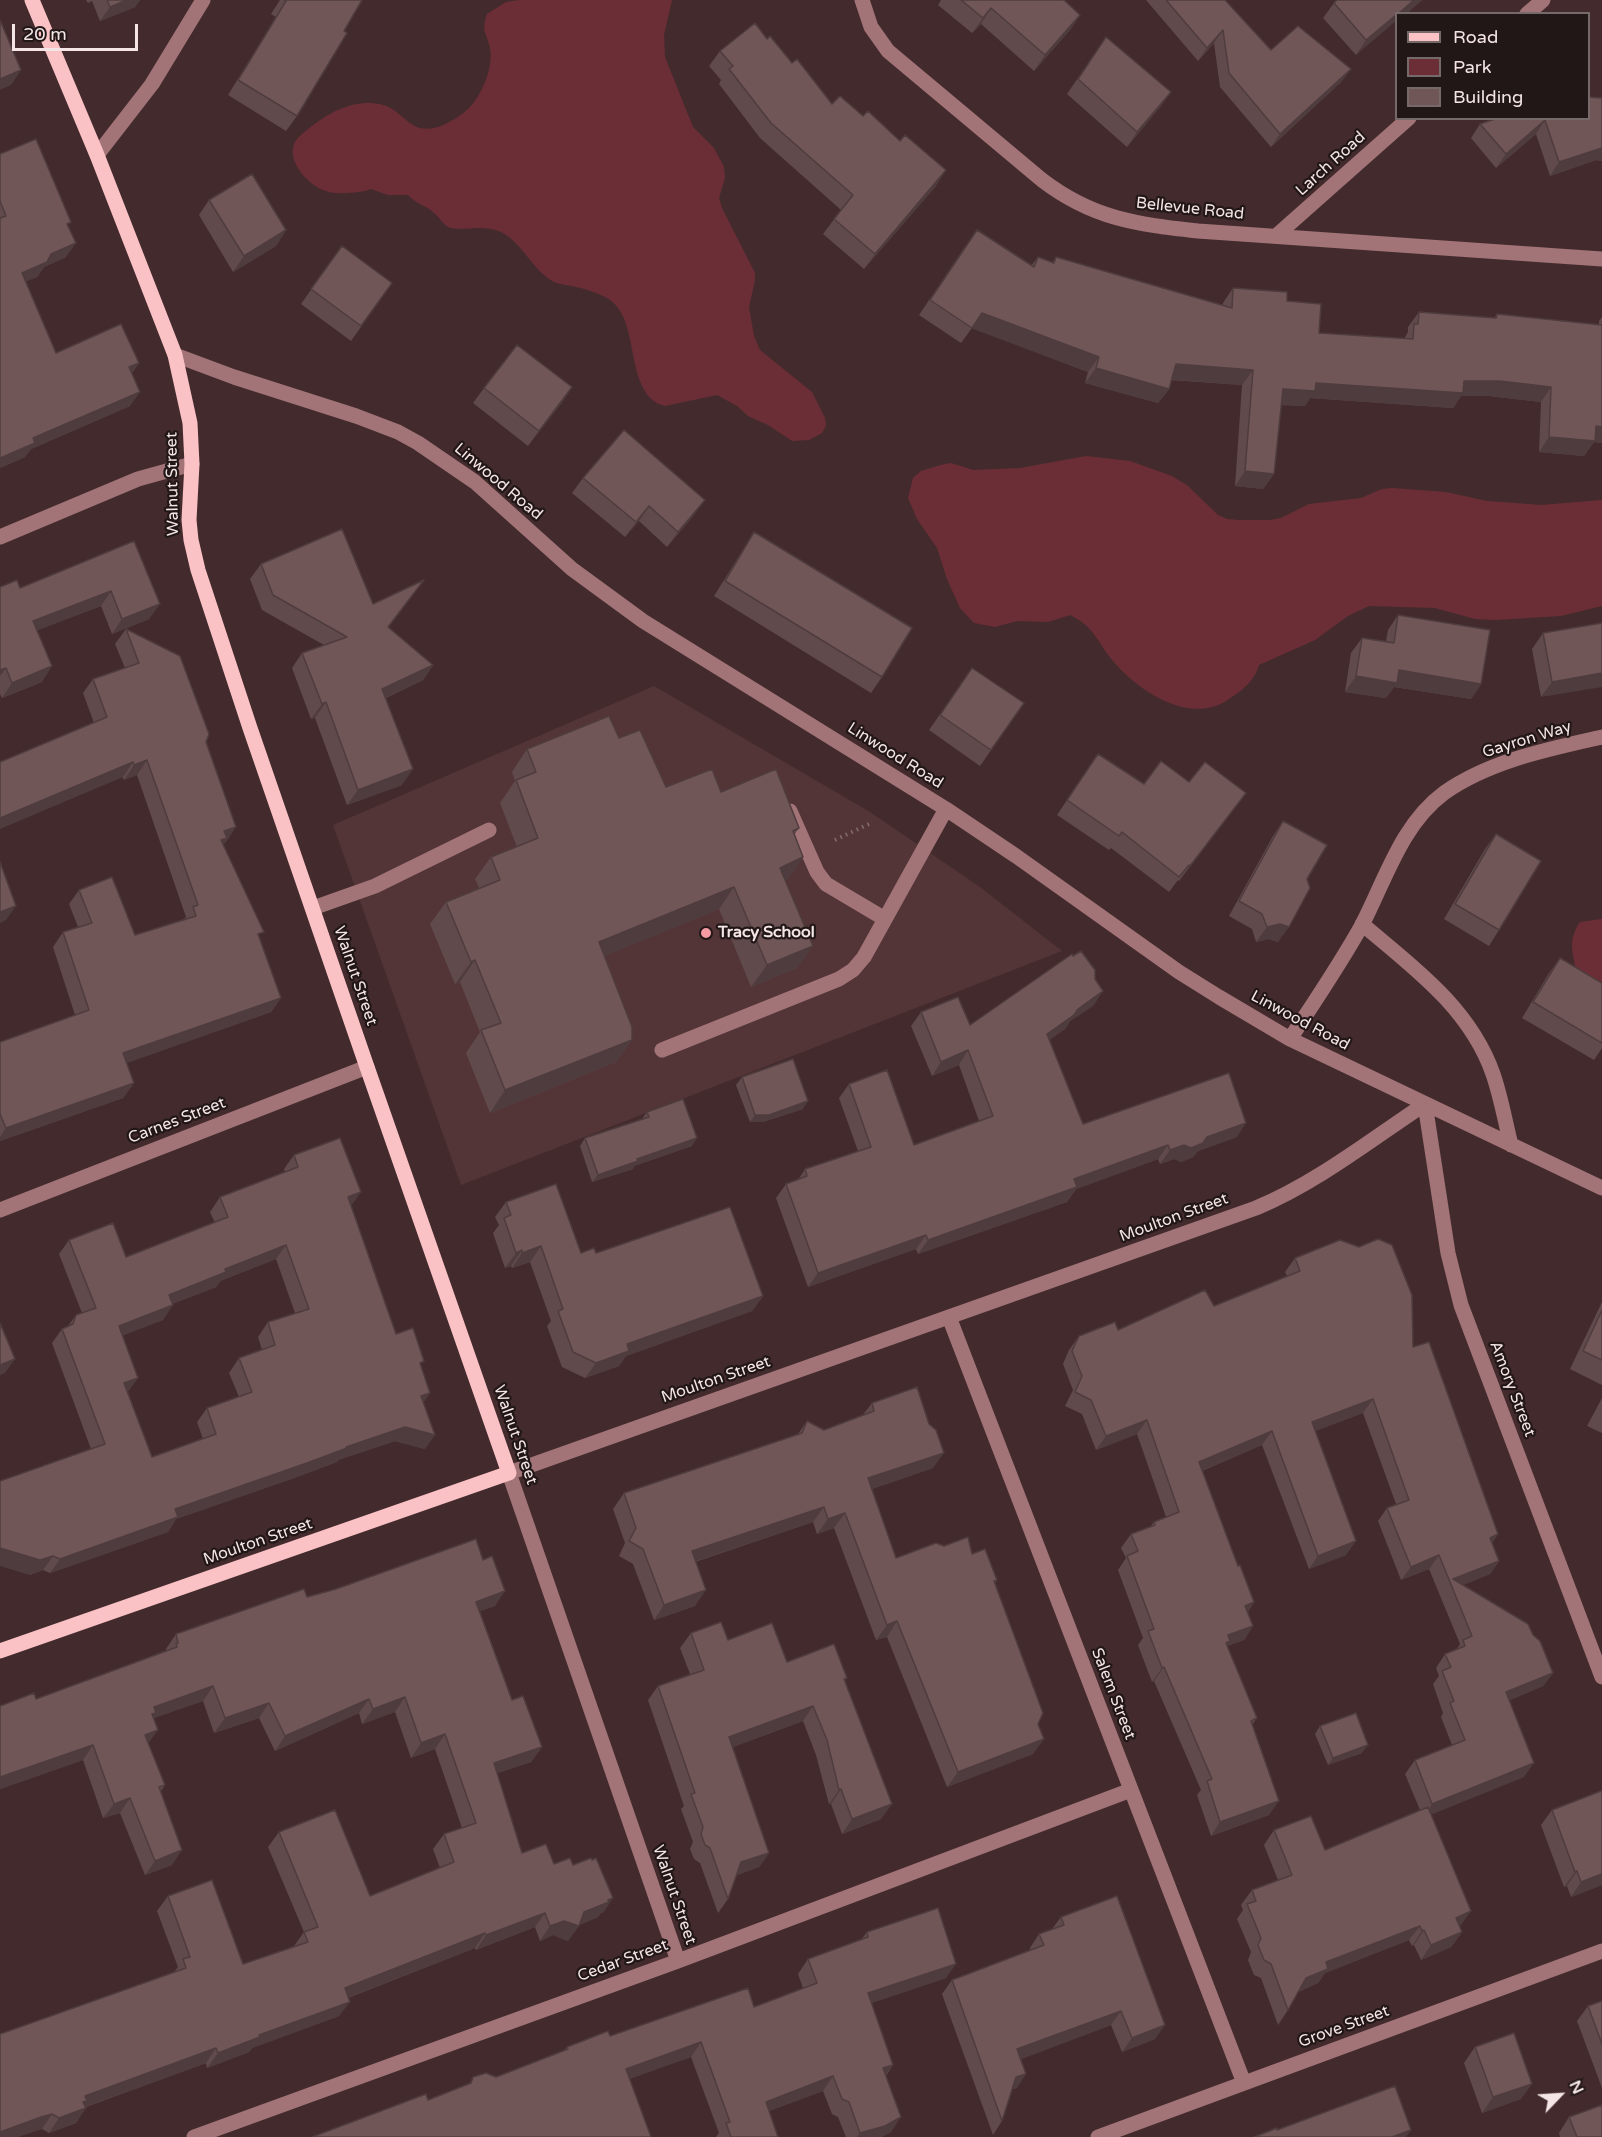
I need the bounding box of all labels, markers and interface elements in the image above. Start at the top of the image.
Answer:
scale bar [15,12,141,50]
legend [1395,12,1590,120]
text: 20 m [23,23,67,45]
text: Road [1453,26,1498,48]
text: Park [1453,56,1491,78]
text: Building [1453,86,1523,108]
street label: Larch Road [1292,128,1370,200]
street label: Bellevue Road [1135,194,1245,224]
street label: Walnut Street [162,432,184,536]
street label: Linwood Road [450,440,546,524]
street label: Gayron Way [1480,717,1574,763]
street label: Linwood Road [844,719,946,793]
place label: Tracy School [718,923,815,943]
street label: Walnut Street [329,924,381,1028]
marker: Tracy School [699,926,713,940]
street label: Linwood Road [1247,987,1353,1055]
street label: Carnes Street [126,1094,228,1148]
street label: Moulton Street [1117,1189,1231,1247]
street label: Amory Street [1485,1338,1539,1440]
street label: Moulton Street [659,1352,773,1408]
street label: Walnut Street [489,1383,541,1487]
street label: Moulton Street [201,1514,315,1570]
street label: Salem Street [1087,1646,1139,1742]
street label: Walnut Street [648,1843,700,1947]
street label: Cedar Street [575,1936,671,1986]
street label: Grove Street [1296,2002,1392,2052]
north arrow [1530,2065,1590,2125]
text: N [1565,2077,1588,2097]

